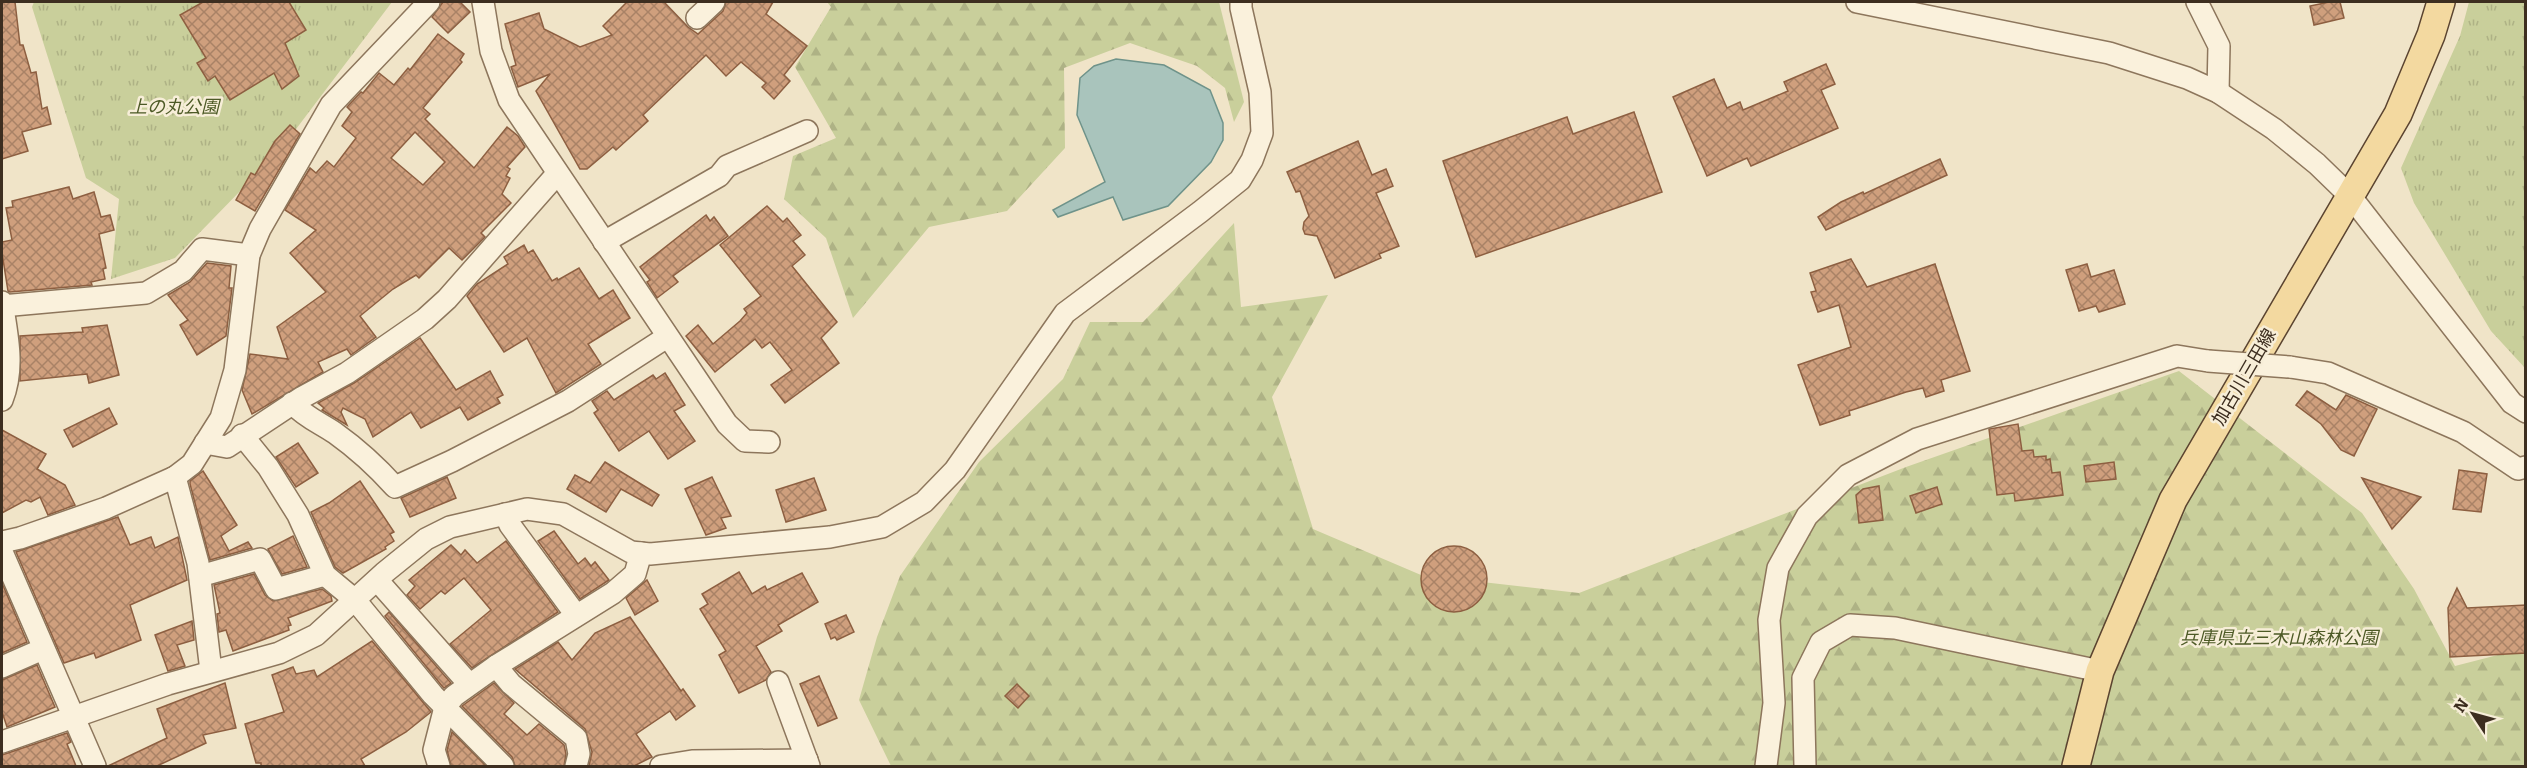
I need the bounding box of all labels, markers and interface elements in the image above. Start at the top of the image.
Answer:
park label: 上の丸公園 [129,96,222,118]
street label: 加古川三田線 [2207,325,2281,429]
park label: 兵庫県立三木山森林公園 [2180,627,2381,649]
north arrow [2443,684,2503,744]
text: N [2450,695,2473,716]

